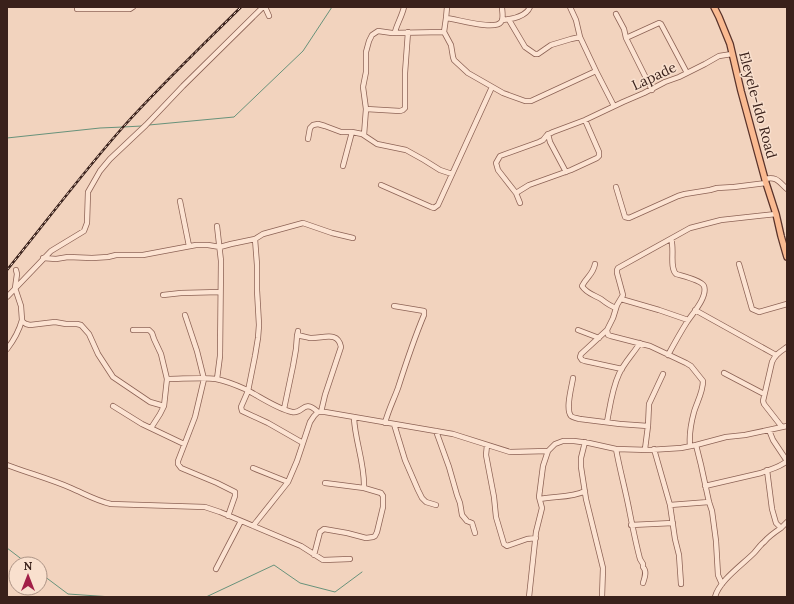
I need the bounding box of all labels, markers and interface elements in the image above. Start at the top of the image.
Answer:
street label: Eleyele-Ido Road [735,50,781,160]
street label: Lapade [629,58,680,94]
north arrow [8,556,48,596]
text: N [24,559,33,573]

